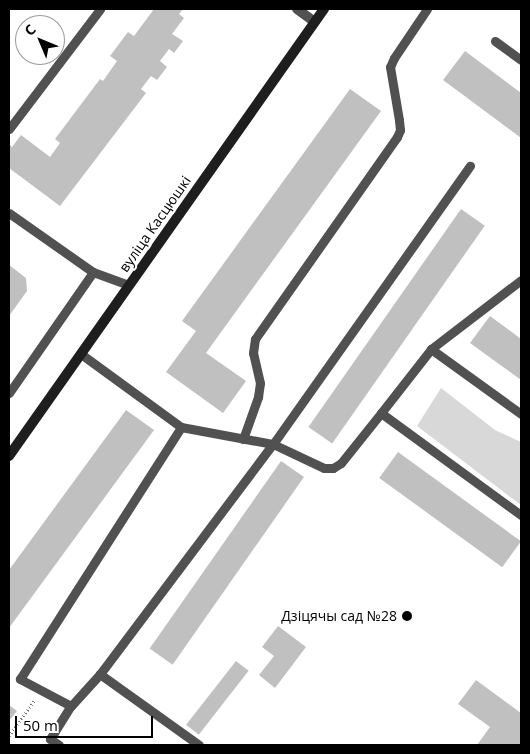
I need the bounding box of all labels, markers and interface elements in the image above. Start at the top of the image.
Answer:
north arrow [15,15,65,65]
text: С [20,20,40,40]
street label: вуліца Касцюшкі [116,173,194,275]
place label: Дзіцячы сад №28 [281,608,397,624]
marker: Дзіцячы сад №28 [401,610,413,622]
scale bar [18,706,155,738]
text: 50 m [23,715,58,735]

